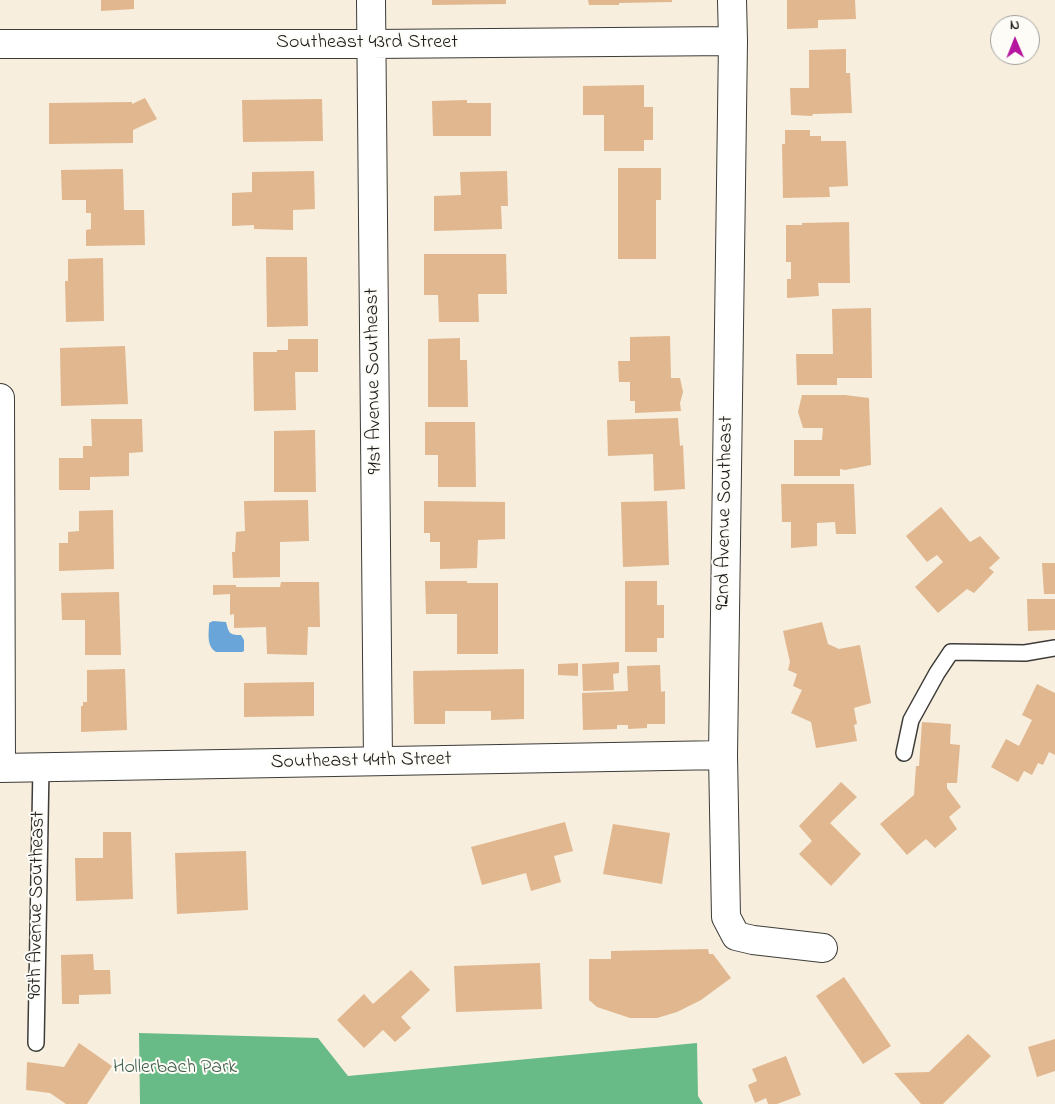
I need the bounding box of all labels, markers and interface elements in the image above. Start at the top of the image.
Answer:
north arrow [990,15,1040,65]
text: N [1010,15,1020,36]
street label: Southeast 43rd Street [276,32,458,56]
street label: 91st Avenue Southeast [361,288,389,474]
street label: 92nd Avenue Southeast [712,416,740,610]
street label: Southeast 44th Street [271,748,451,776]
street label: 90th Avenue Southeast [24,811,52,999]
park label: Hollerbach Park [113,1057,237,1081]

